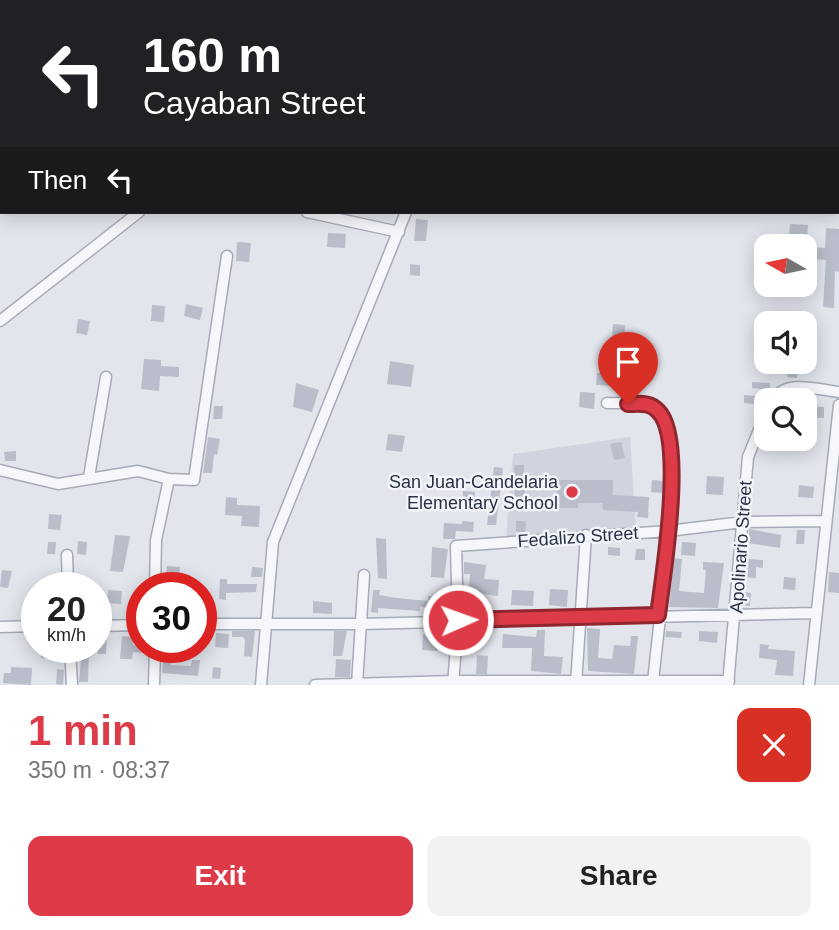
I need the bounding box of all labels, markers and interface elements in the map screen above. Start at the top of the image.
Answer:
icon: left [28,28,119,119]
text: 160 m [143,28,282,82]
text: Cayaban Street [143,85,365,121]
icon: left [101,161,139,199]
text: Then [28,165,87,195]
north arrow [754,234,817,298]
map controls [754,234,817,451]
button: sound [754,311,817,374]
pin [598,332,658,404]
icon: arrive [609,343,647,381]
button: search [754,388,817,451]
place label: San Juan-Candelaria Elementary School [389,472,559,513]
street label: Apolinario Street [726,480,756,614]
marker: San Juan-Candelaria Elementary School [564,484,580,500]
street label: Fedalizo Street [517,523,639,551]
speed limit sign: 30 [126,572,217,663]
position arrow [421,583,495,657]
text: 20 [47,589,86,628]
text: km/h [47,625,86,645]
text: 1 min [28,707,138,754]
button: close [737,708,811,782]
text: 350 m · 08:37 [28,757,170,783]
button: Exit [28,836,413,916]
button: Share [427,836,811,916]

